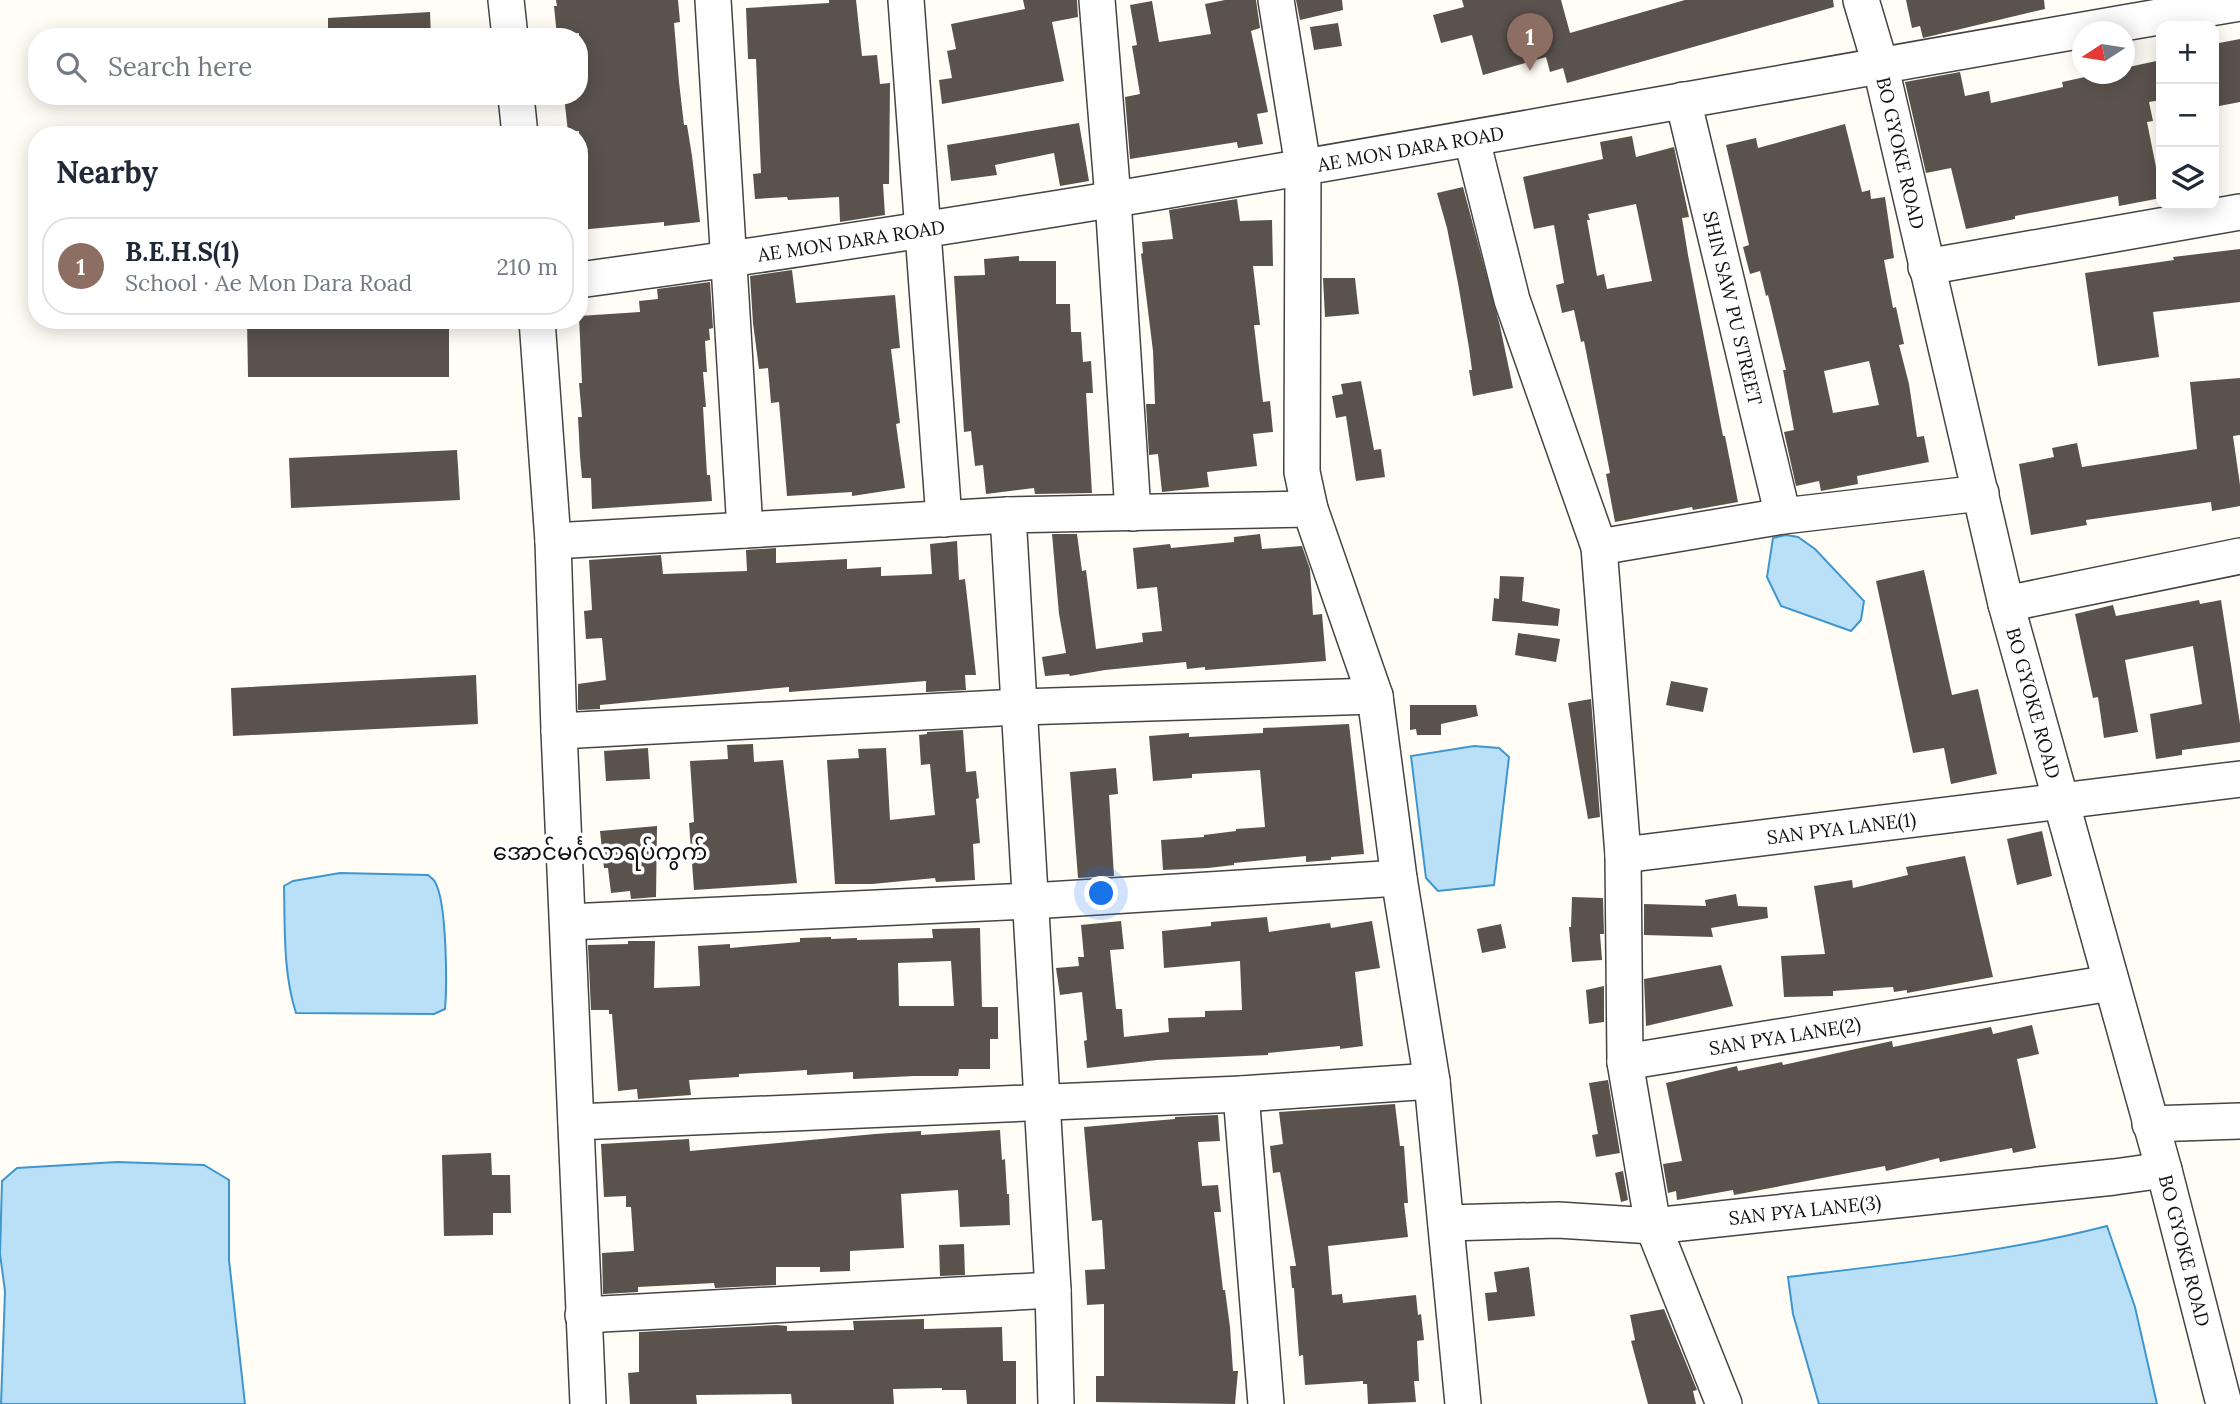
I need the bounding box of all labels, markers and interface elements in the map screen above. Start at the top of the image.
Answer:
pin: 1 [1507,13,1553,71]
north arrow [2072,21,2135,84]
map controls [2156,21,2219,210]
button: + [2156,21,2219,84]
search box [28,28,588,105]
icon: search [52,48,90,86]
text: Search here [108,50,252,83]
street label: BO GYOKE ROAD [1871,74,1930,231]
button: − [2156,84,2219,147]
street label: AE MON DARA ROAD [1315,121,1506,177]
button: layers [2156,147,2219,210]
text: Nearby [56,153,158,191]
street label: SHIN SAW PU STREET [1698,209,1768,407]
street label: AE MON DARA ROAD [755,215,946,267]
text: B.E.H.S(1) [125,235,239,268]
text: 1 [76,252,86,281]
text: 210 m [496,252,558,281]
text: School · Ae Mon Dara Road [125,268,412,297]
street label: BO GYOKE ROAD [2001,625,2066,781]
street label: SAN PYA LANE(1) [1765,807,1918,849]
district label: အောင်မင်္ဂလာရပ်ကွက် [493,836,707,871]
your location [1084,876,1118,910]
street label: SAN PYA LANE(2) [1707,1012,1863,1060]
street label: BO GYOKE ROAD [2154,1172,2216,1329]
street label: SAN PYA LANE(3) [1727,1190,1883,1230]

